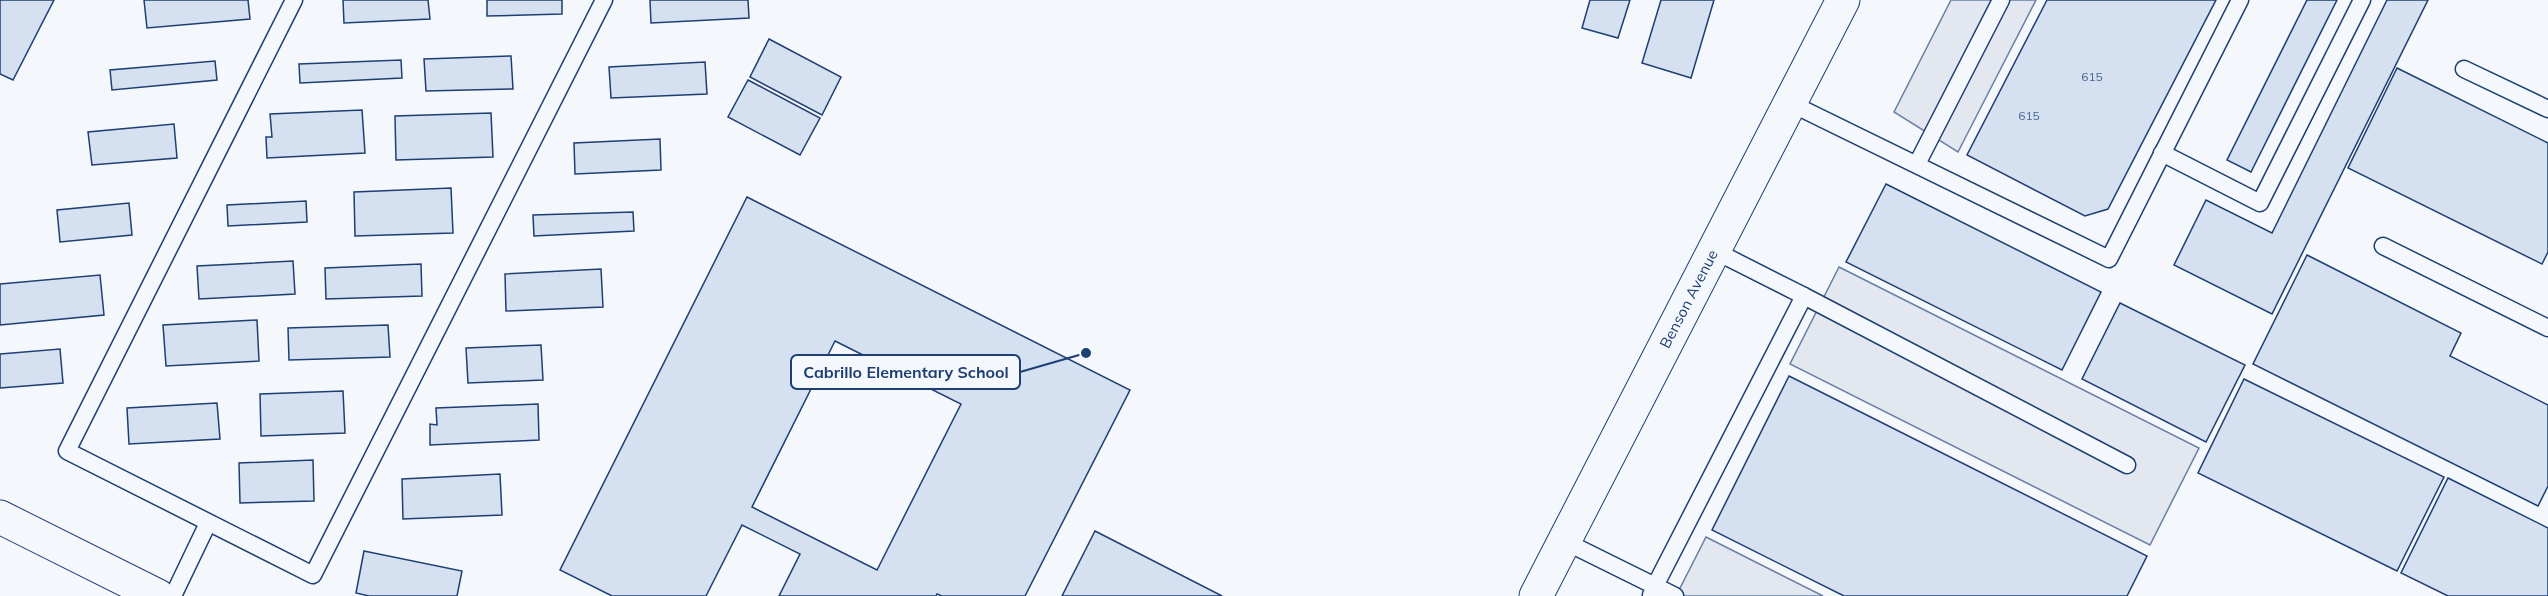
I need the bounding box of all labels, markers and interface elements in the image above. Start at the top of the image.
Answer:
house number: 615 [2081,69,2103,84]
house number: 615 [2018,108,2040,123]
street label: Benson Avenue [1655,246,1722,351]
callout: Cabrillo Elementary School [791,355,1020,389]
text: Cabrillo Elementary School [803,362,1009,382]

